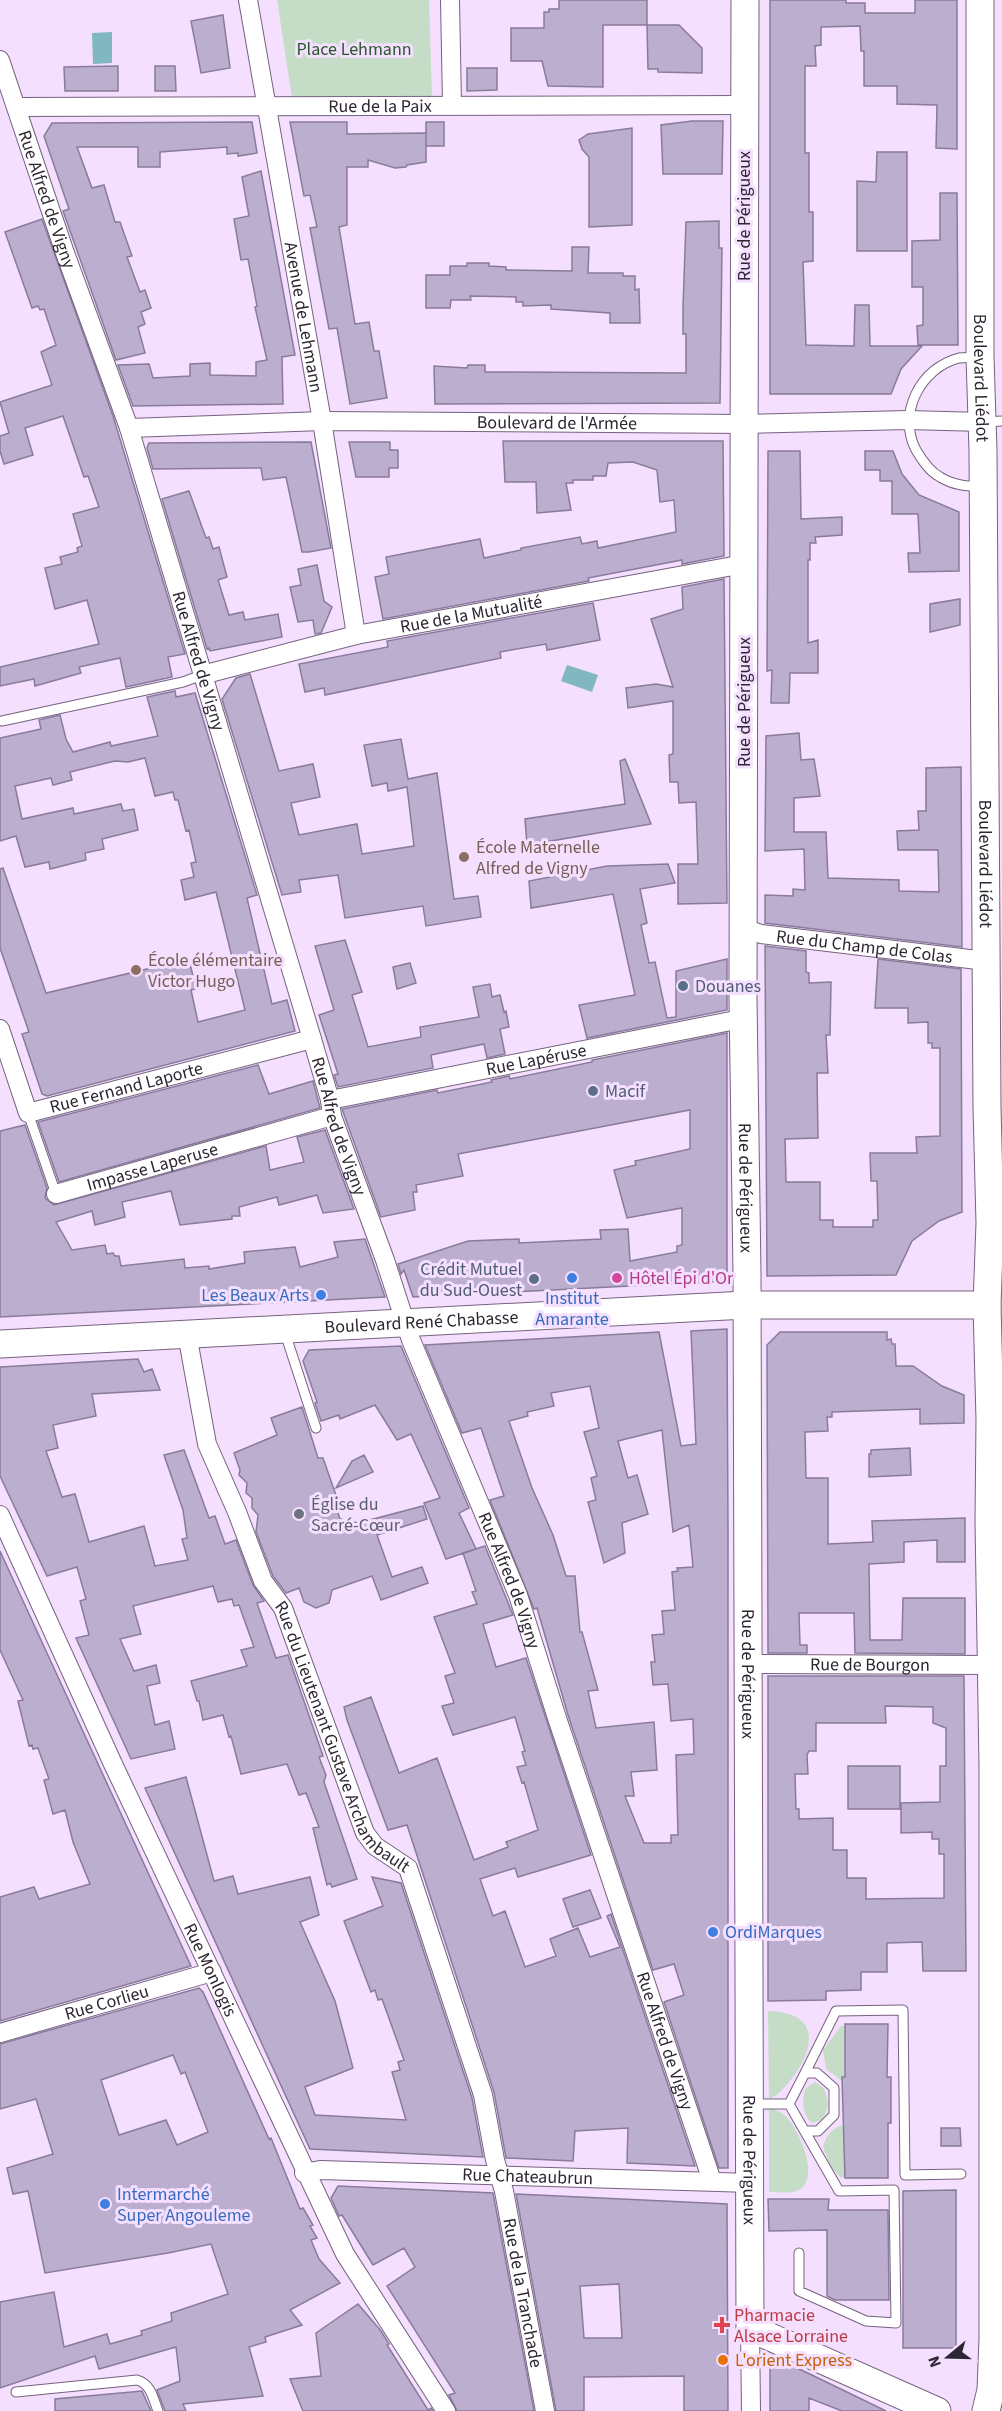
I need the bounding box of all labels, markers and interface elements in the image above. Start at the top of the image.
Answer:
park label: Place Lehmann [296,37,412,62]
street label: Rue de la Paix [328,93,432,119]
street label: Rue Alfred de Vigny [12,127,82,272]
street label: Rue de Périgueux [732,151,757,281]
street label: Avenue de Lehmann [278,240,329,395]
street label: Boulevard Liédot [968,314,995,442]
street label: Boulevard de l'Armée [477,410,637,436]
street label: Rue Alfred de Vigny [166,588,232,734]
street label: Rue de la Mutualité [398,589,544,639]
street label: Rue de Périgueux [732,637,757,767]
street label: Boulevard Liédot [973,800,998,928]
place label: École Maternelle Alfred de Vigny [476,835,600,881]
marker: École Maternelle Alfred de Vigny [457,850,471,864]
street label: Rue du Champ de Colas [775,923,954,969]
place label: École élémentaire Victor Hugo [148,948,282,994]
marker: École élémentaire Victor Hugo [129,963,143,977]
place label: Douanes [695,974,761,999]
marker: Douanes [676,979,690,993]
street label: Rue Lapéruse [484,1037,589,1082]
street label: Rue Alfred de Vigny [305,1054,373,1199]
street label: Rue Fernand Laporte [47,1055,206,1119]
place label: Macif [605,1079,646,1104]
marker: Macif [586,1084,600,1098]
street label: Rue de Périgueux [732,1123,759,1253]
street label: Impasse Laperuse [84,1136,221,1197]
place label: Crédit Mutuel du Sud-Ouest [420,1257,522,1303]
place label: Hôtel Épi d'Or [629,1266,734,1291]
marker: Institut Amarante [565,1271,579,1285]
marker: Hôtel Épi d'Or [610,1271,624,1285]
marker: Crédit Mutuel du Sud-Ouest [527,1272,541,1286]
place label: Les Beaux Arts [201,1283,309,1308]
place label: Institut Amarante [535,1286,609,1332]
marker: Les Beaux Arts [314,1288,328,1302]
street label: Boulevard René Chabasse [324,1304,519,1340]
place label: Église du Sacré-Cœur [311,1492,401,1538]
marker: Église du Sacré-Cœur [292,1507,306,1521]
street label: Rue Alfred de Vigny [472,1508,547,1652]
street label: Rue du Lieutenant Gustave Archambault [269,1595,415,1878]
street label: Rue de Périgueux [735,1609,761,1739]
street label: Rue de Bourgon [810,1652,930,1677]
street label: Rue Monlogis [178,1919,243,2021]
place label: OrdiMarques [725,1920,822,1945]
marker: OrdiMarques [706,1925,720,1939]
street label: Rue Alfred de Vigny [630,1968,700,2114]
street label: Rue Corlieu [62,1978,152,2026]
street label: Rue de Périgueux [737,2095,762,2225]
street label: Rue Chateaubrun [462,2162,593,2191]
place label: Intermarché Super Angouleme [117,2182,251,2228]
marker: Intermarché Super Angouleme [98,2197,112,2211]
street label: Rue de la Tranchade [497,2216,549,2370]
place label: Pharmacie Alsace Lorraine [734,2303,848,2349]
marker: Pharmacie Alsace Lorraine [715,2318,729,2332]
north arrow [918,2327,978,2387]
place label: L'orient Express [735,2348,852,2373]
marker: L'orient Express [716,2353,730,2367]
text: N [923,2353,947,2370]

